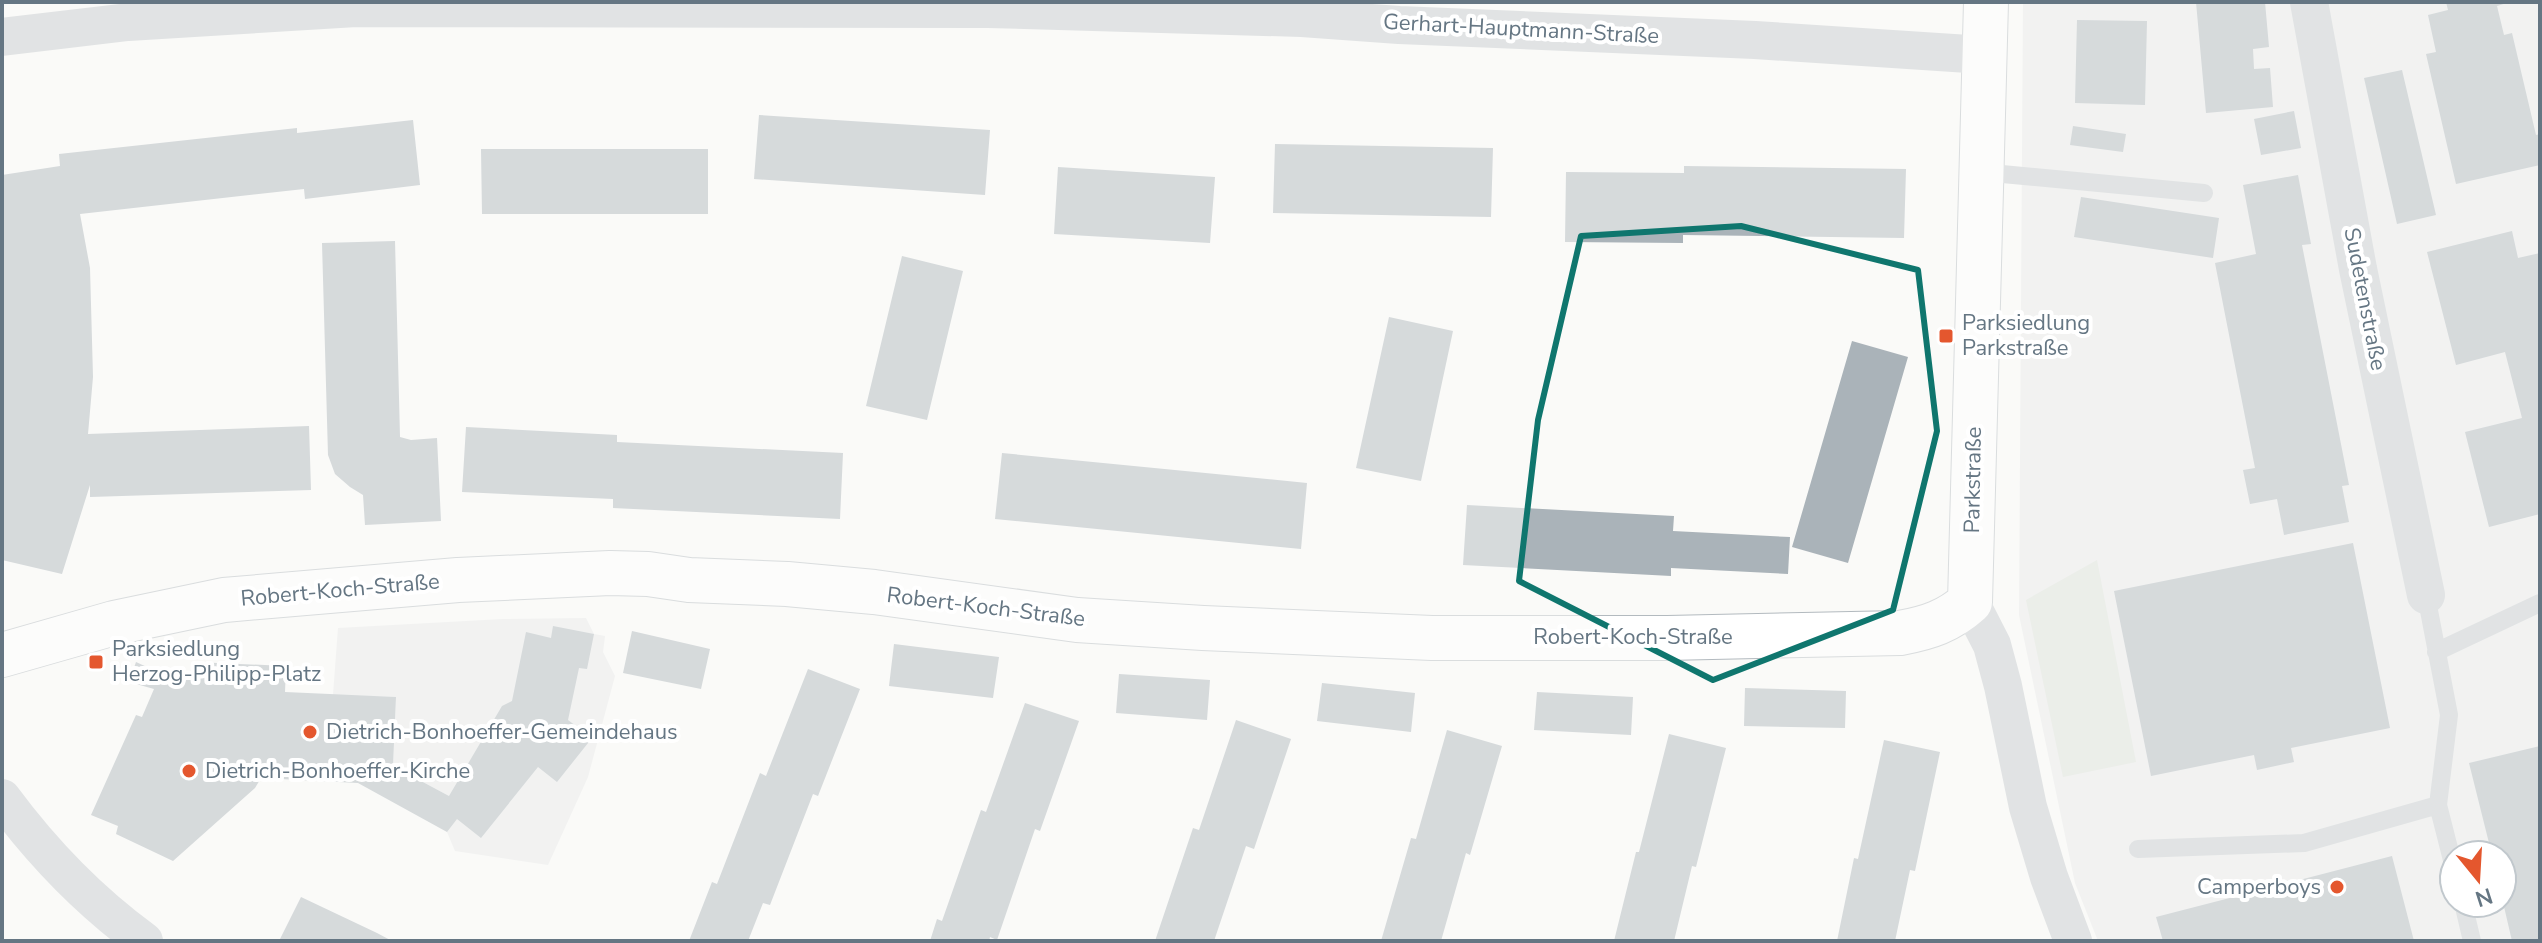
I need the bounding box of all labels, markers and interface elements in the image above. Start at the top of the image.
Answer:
street label: Gerhart-Hauptmann-Straße [1382,7,1660,51]
street label: Sudetenstraße [2336,225,2394,373]
place label: Parksiedlung Parkstraße [1962,308,2090,363]
marker: Parksiedlung Parkstraße [1937,327,1955,345]
street label: Parkstraße [1957,426,1989,534]
street label: Robert-Koch-Straße [239,566,441,614]
street label: Robert-Koch-Straße [885,580,1087,634]
street label: Robert-Koch-Straße [1533,622,1733,652]
place label: Parksiedlung Herzog-Philipp-Platz [112,634,321,689]
marker: Parksiedlung Herzog-Philipp-Platz [87,653,105,671]
place label: Dietrich-Bonhoeffer-Gemeindehaus [326,717,678,747]
marker: Dietrich-Bonhoeffer-Gemeindehaus [301,723,319,741]
place label: Dietrich-Bonhoeffer-Kirche [205,756,470,786]
marker: Dietrich-Bonhoeffer-Kirche [180,762,198,780]
north arrow [2438,839,2518,919]
place label: Camperboys [2197,872,2321,902]
marker: Camperboys [2328,878,2346,896]
text: N [2471,880,2496,914]

